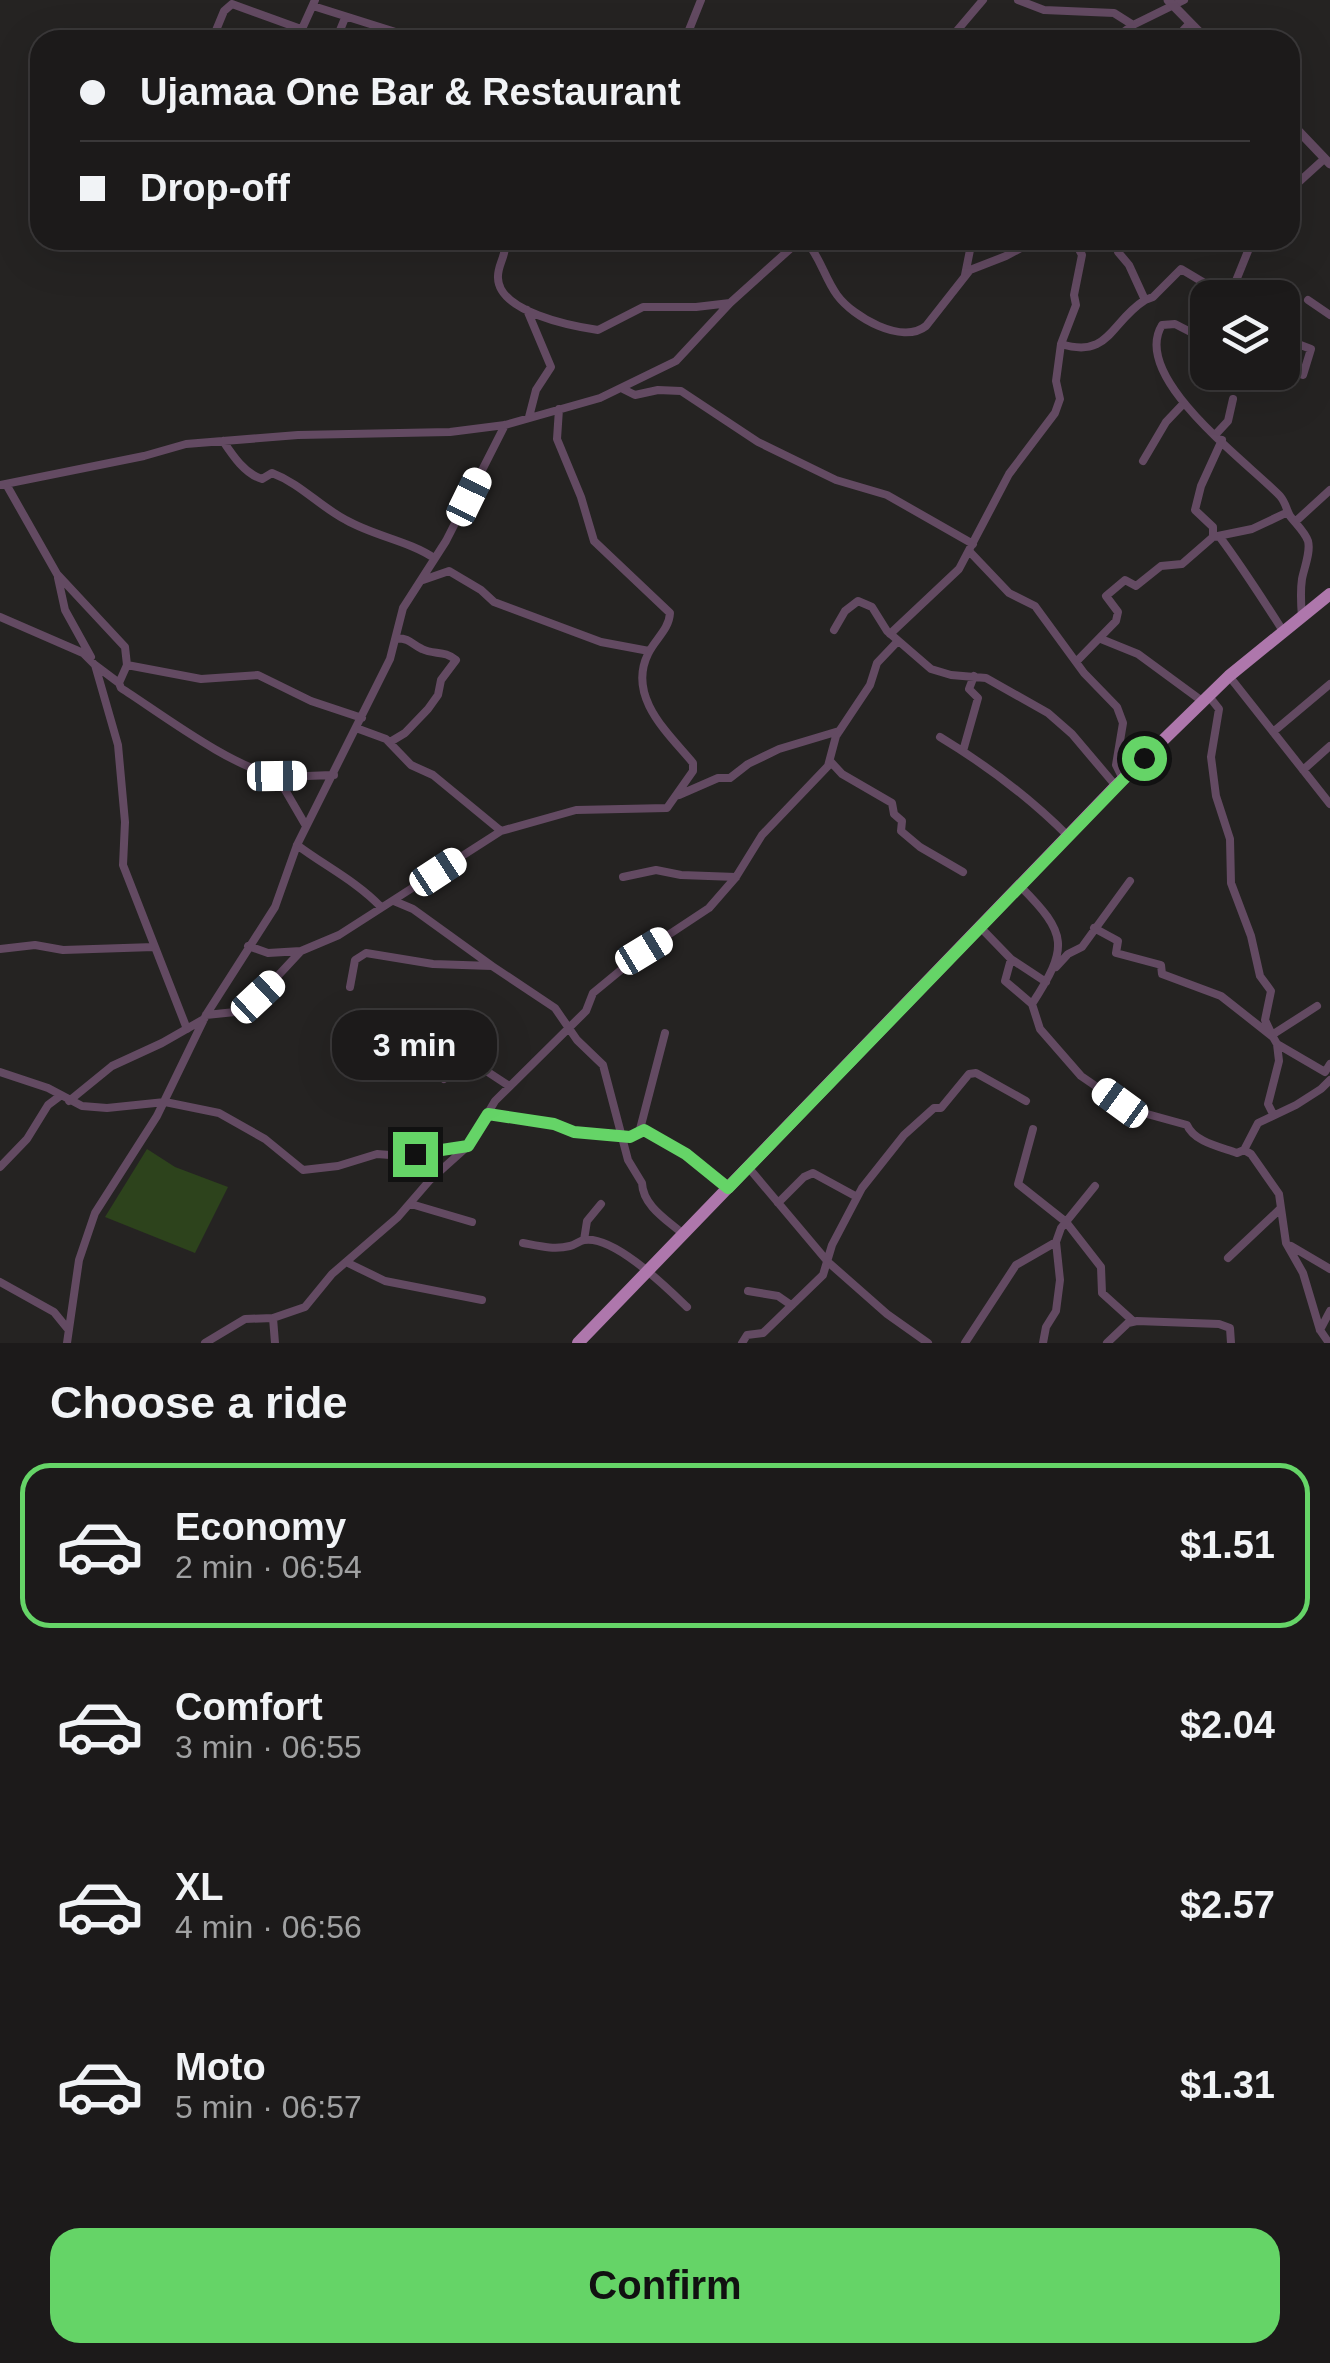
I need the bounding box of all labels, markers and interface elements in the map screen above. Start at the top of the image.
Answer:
text: Ujamaa One Bar & Restaurant [140,71,681,113]
text: Drop-off [140,167,290,209]
map controls [1190,280,1300,390]
button: layers [1190,280,1300,390]
car [442,463,496,531]
route start [1122,736,1167,781]
car [247,760,307,792]
car [405,843,471,901]
car [611,923,677,979]
car [226,966,290,1028]
callout: 3 min [332,1009,498,1079]
text: 3 min [373,1027,456,1063]
car [1087,1073,1153,1133]
route end [393,1132,438,1177]
text: Choose a ride [50,1377,348,1428]
icon: car [55,1501,145,1591]
text: Economy [175,1506,346,1548]
text: $1.51 [1180,1524,1275,1566]
text: 2 min · 06:54 [175,1549,362,1585]
icon: car [55,1681,145,1771]
text: Comfort [175,1686,323,1728]
text: $2.04 [1180,1704,1275,1746]
text: 3 min · 06:55 [175,1729,362,1765]
icon: car [55,1861,145,1951]
text: XL [175,1866,224,1908]
text: $2.57 [1180,1884,1275,1926]
text: 4 min · 06:56 [175,1909,362,1945]
icon: car [55,2041,145,2131]
text: Moto [175,2046,266,2088]
text: $1.31 [1180,2064,1275,2106]
text: 5 min · 06:57 [175,2089,362,2125]
button: Confirm [50,2228,1280,2343]

